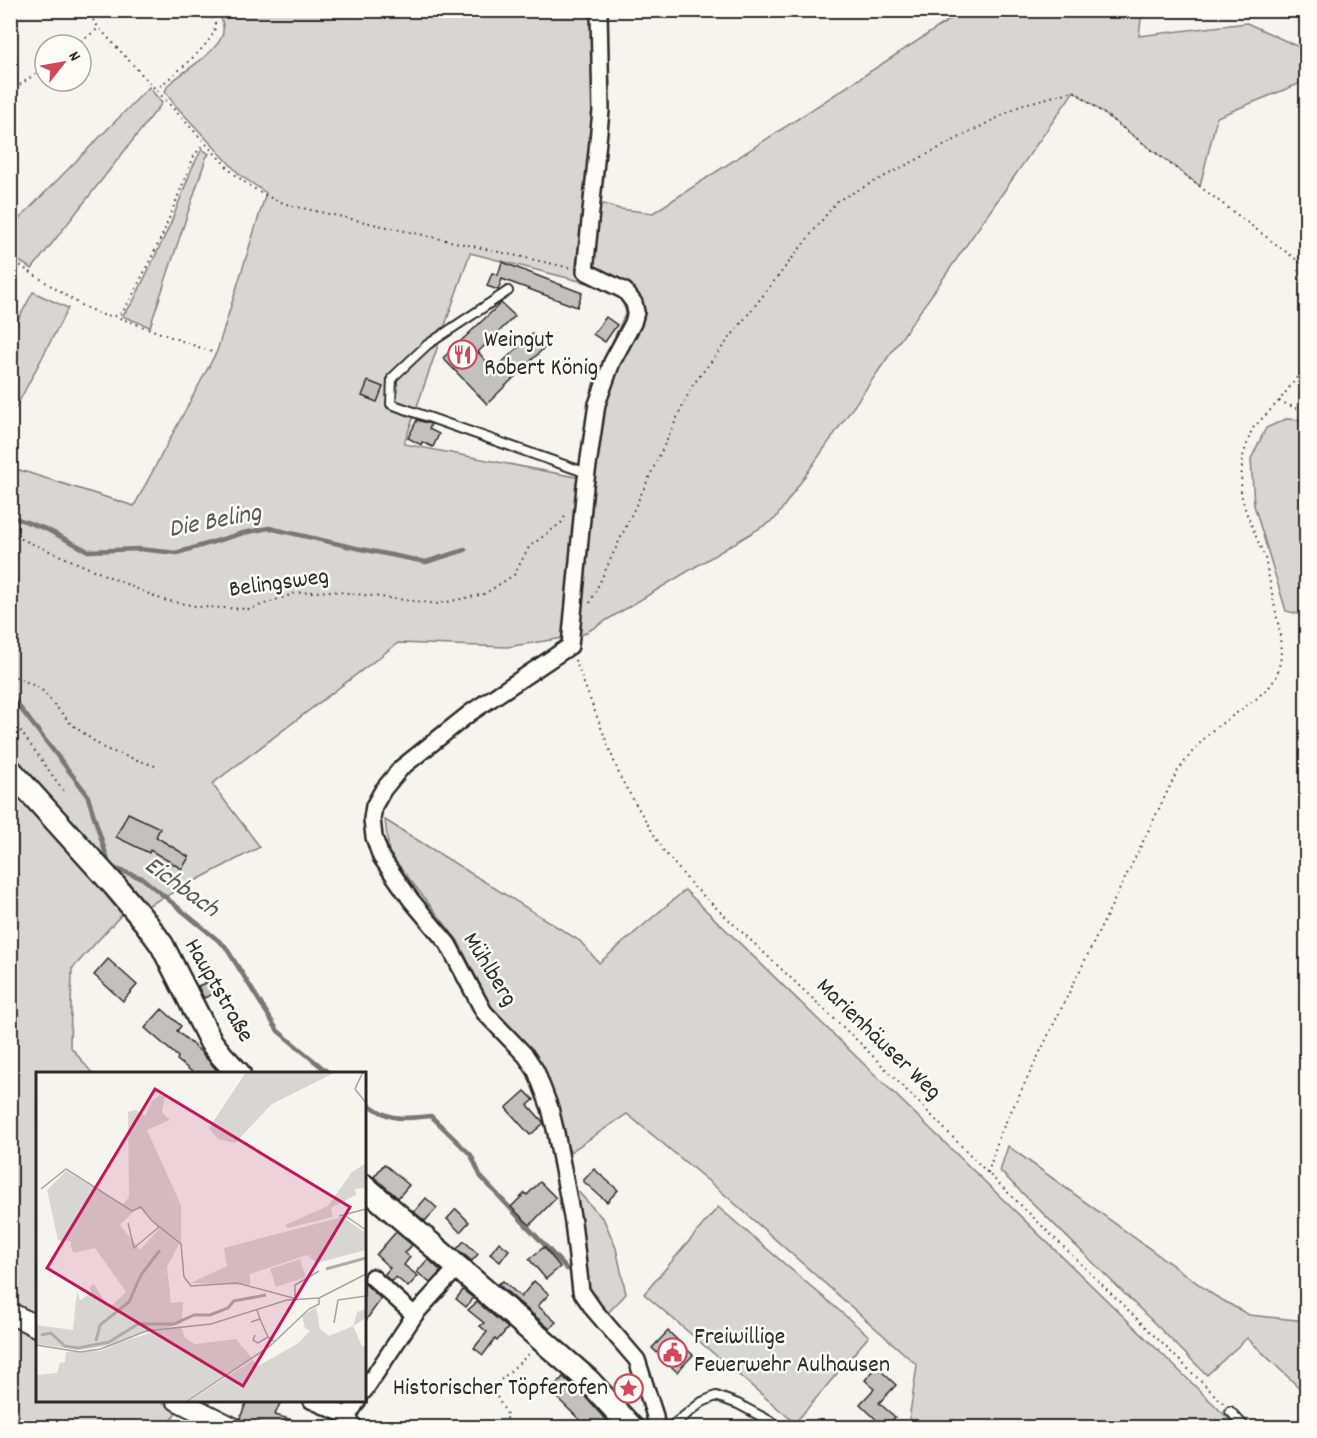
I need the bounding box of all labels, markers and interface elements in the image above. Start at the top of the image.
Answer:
north arrow [33,33,93,93]
text: N [62,47,86,66]
place label: Weingut Robert König [484,324,598,386]
restaurant icon: Weingut Robert König [447,339,479,371]
water label: Die Beling [165,495,266,549]
street label: Belingsweg [227,560,331,608]
water label: Eichbach [136,848,227,929]
street label: Mühlberg [453,926,525,1014]
street label: Hauptstraße [175,933,261,1049]
street label: Marienhäuser Weg [807,971,949,1109]
inset map [36,1072,366,1402]
place label: Freiwillige Feuerwehr Aulhausen [694,1321,890,1383]
public building icon: Freiwillige Feuerwehr Aulhausen [657,1336,689,1368]
place label: Historischer Töpferofen [393,1372,608,1406]
place icon: Historischer Töpferofen [613,1373,645,1405]

